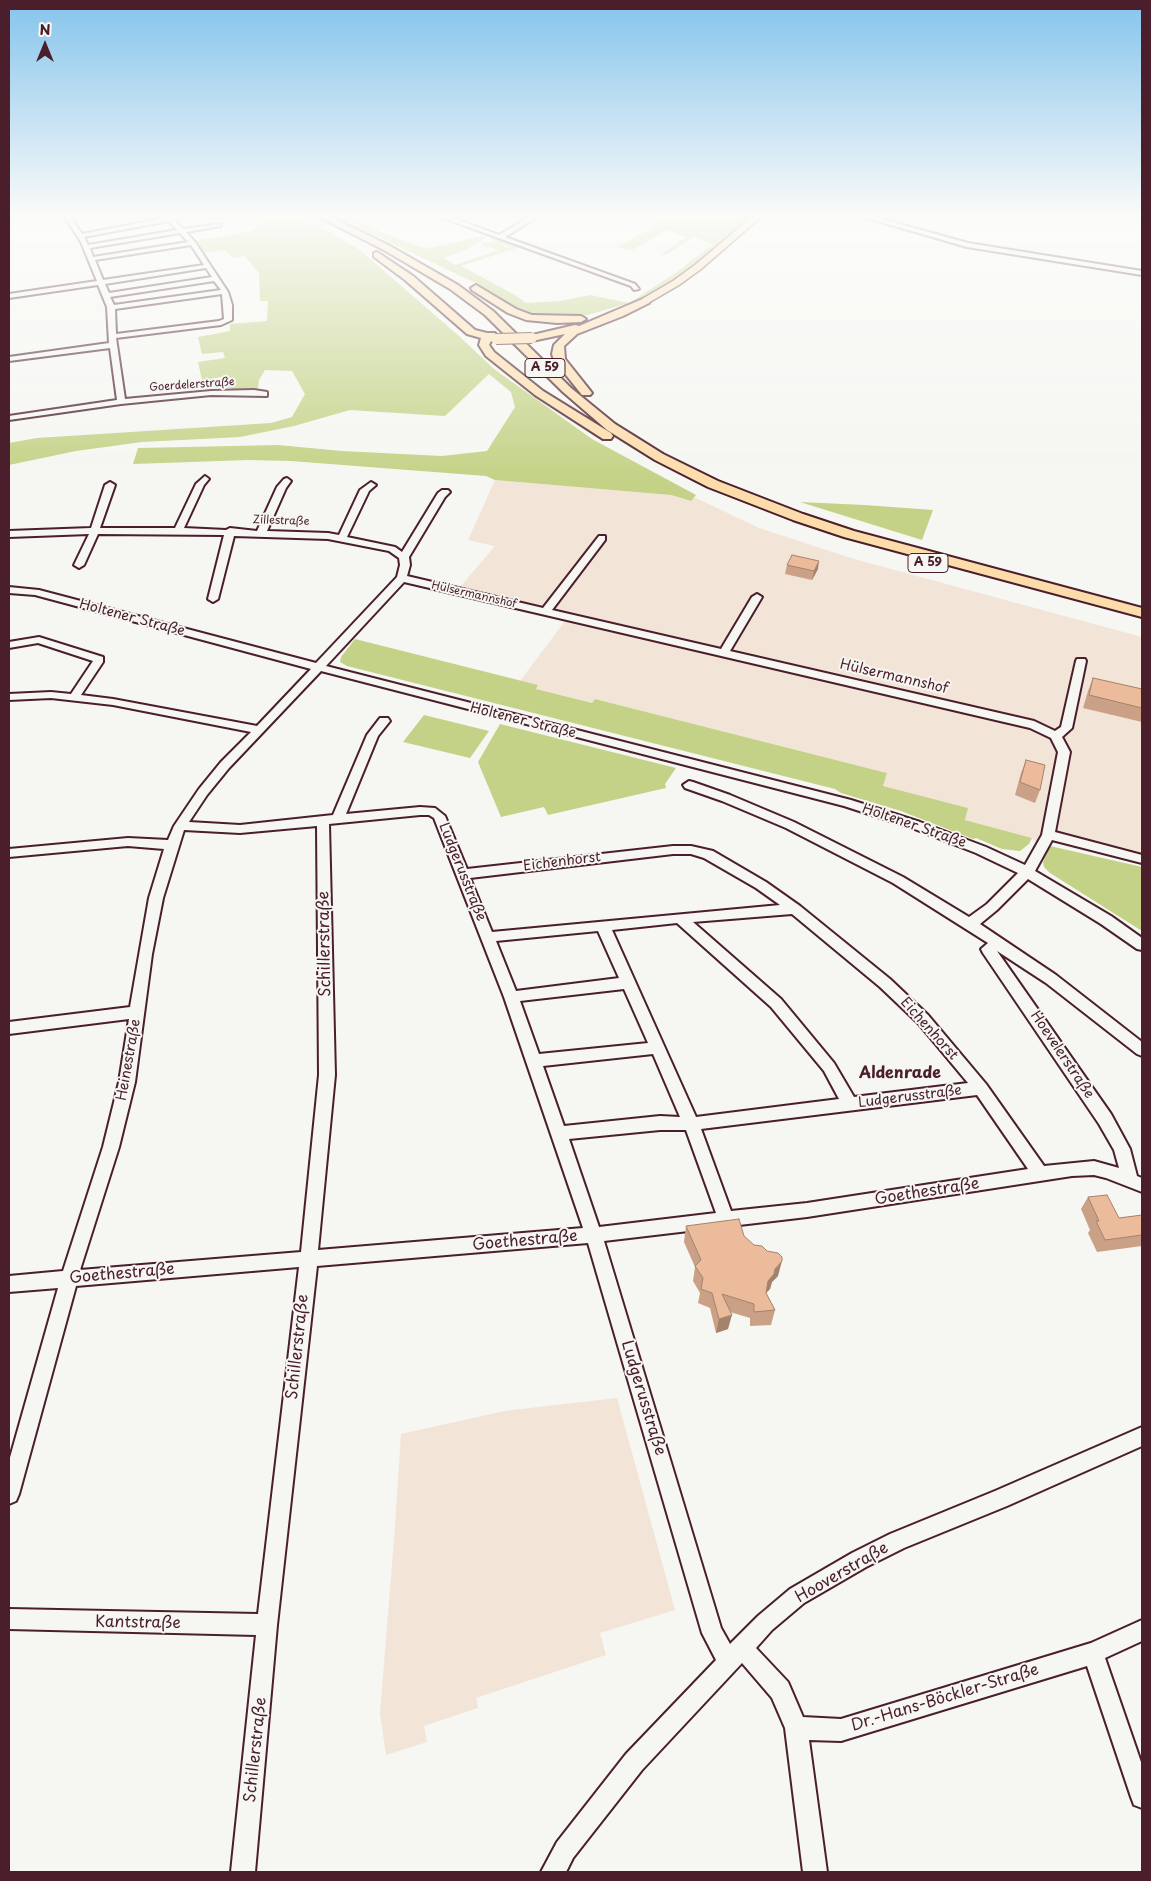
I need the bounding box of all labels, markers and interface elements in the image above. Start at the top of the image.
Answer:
text: N [39,19,51,40]
north arrow [20,20,70,70]
road number: A 59 [525,358,565,378]
street label: Goerdelerstraße [149,375,235,395]
street label: Zillestraße [252,513,310,529]
road number: A 59 [908,554,948,572]
street label: Hülsermannshof [430,579,518,611]
street label: Holtener Straße [77,596,187,640]
street label: Hülsermannshof [838,656,950,698]
street label: Holtener Straße [468,700,578,742]
street label: Holtener Straße [860,800,968,852]
street label: Ludgerusstraße [435,821,489,923]
street label: Eichenhorst [522,849,602,875]
street label: Schillerstraße [314,891,336,997]
street label: Eichenhorst [897,994,961,1064]
street label: Hoevelerstraße [1027,1008,1097,1102]
street label: Heinestraße [114,1018,144,1102]
district label: Aldenrade [859,1064,941,1084]
street label: Ludgerusstraße [857,1082,963,1112]
street label: Goethestraße [873,1174,981,1210]
street label: Goethestraße [472,1227,578,1255]
street label: Goethestraße [69,1260,175,1288]
street label: Schillerstraße [283,1293,313,1401]
street label: Ludgerusstraße [616,1338,670,1458]
street label: Hooverstraße [792,1539,892,1607]
street label: Kantstraße [95,1613,181,1633]
street label: Dr.-Hans-Böckler-Straße [849,1660,1041,1736]
street label: Schillerstraße [241,1696,271,1804]

